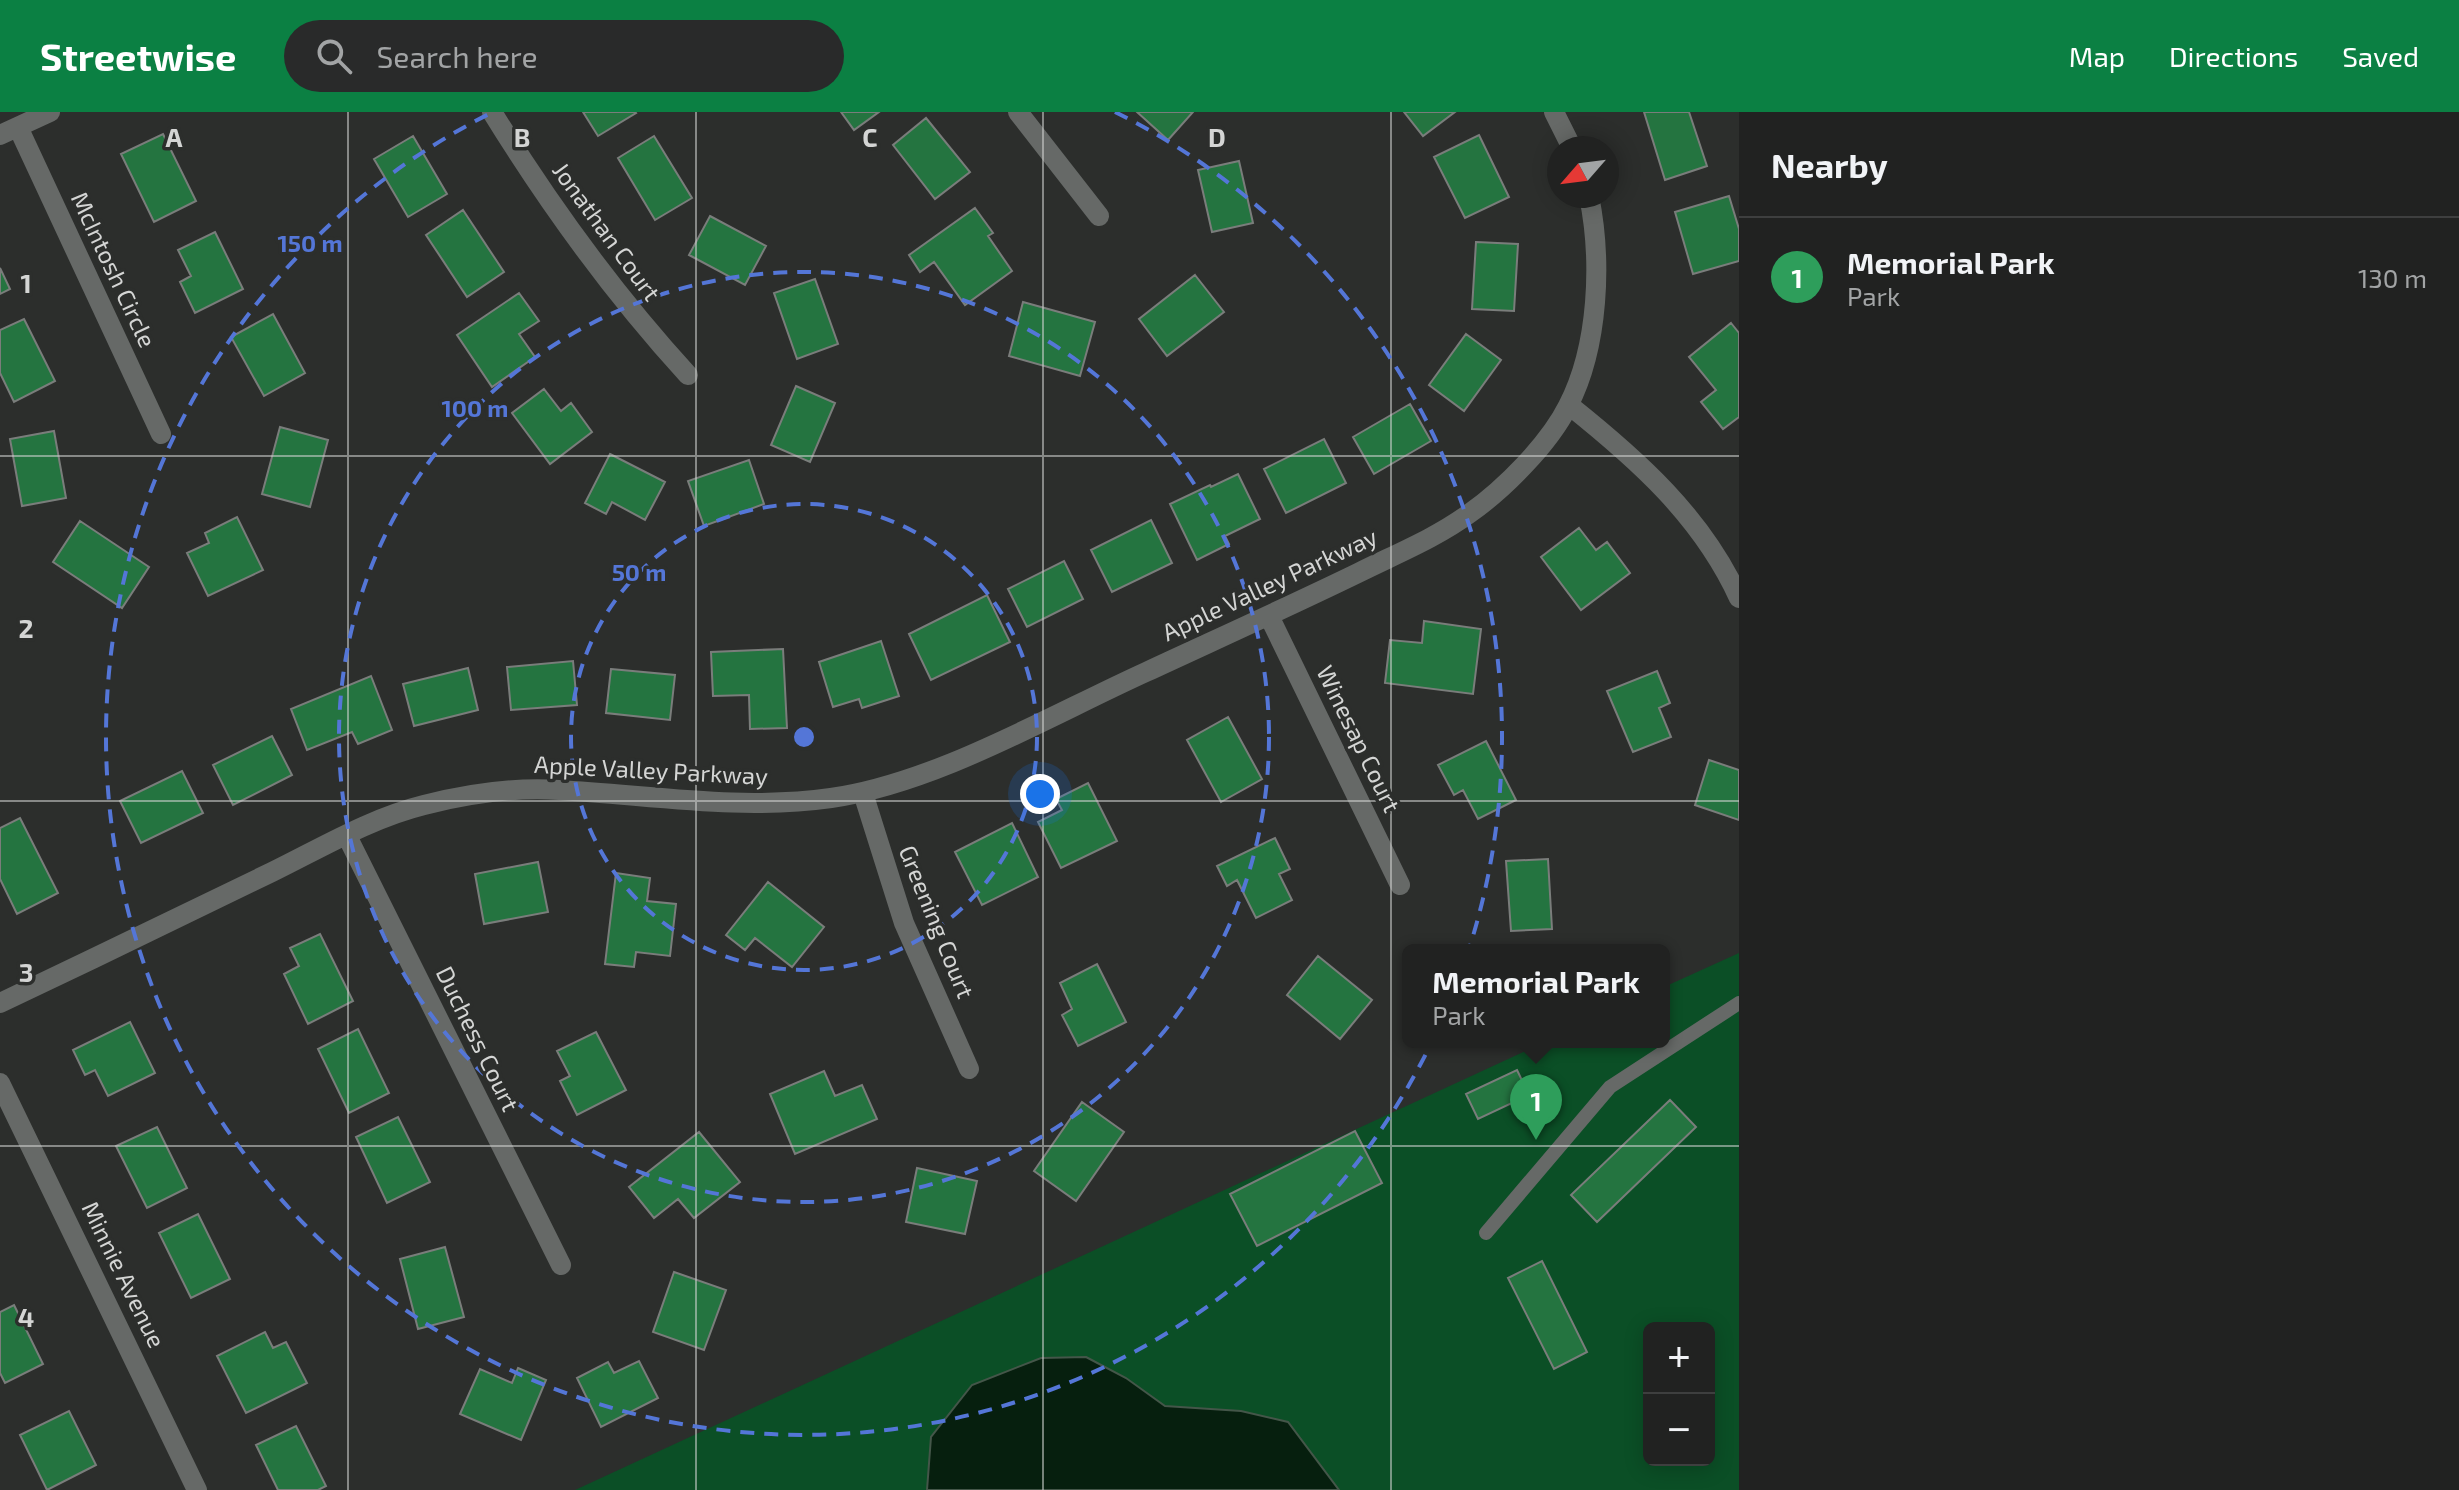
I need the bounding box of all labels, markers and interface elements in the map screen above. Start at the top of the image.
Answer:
search box [284,20,844,92]
text: Streetwise [40,33,236,79]
icon: search [312,34,356,78]
text: Search here [376,38,538,74]
text: Map [2069,39,2125,73]
text: Directions [2169,39,2298,73]
text: Saved [2342,39,2419,73]
text: A [166,121,183,152]
text: B [514,121,530,152]
text: C [862,121,878,152]
text: D [1208,121,1226,152]
north arrow [1547,136,1619,208]
text: Nearby [1771,144,1888,185]
street label: Jonathan Court [547,156,667,306]
street label: McIntosh Circle [66,187,163,352]
text: 150 m [277,228,343,257]
text: Memorial Park [1847,244,2054,280]
text: 1 [1791,262,1803,293]
text: 130 m [2358,262,2427,293]
text: 1 [20,267,32,298]
text: Park [1847,280,1900,311]
text: 100 m [442,393,508,422]
street label: Apple Valley Parkway [1157,521,1382,646]
text: 50 m [612,557,666,586]
text: 2 [18,612,34,643]
street label: Winesap Court [1311,660,1407,817]
centre of rings [790,723,818,751]
street label: Apple Valley Parkway [534,749,769,790]
your location [1020,774,1060,814]
street label: Greening Court [894,841,981,1002]
popup [1402,944,1670,1048]
text: 3 [19,956,33,987]
street label: Duchess Court [431,961,526,1116]
text: Memorial Park [1432,963,1640,999]
text: Park [1432,999,1485,1030]
pin: 1 [1510,1074,1562,1140]
street label: Minnie Avenue [76,1197,172,1352]
text: 4 [18,1301,34,1332]
map controls [1643,1322,1715,1466]
button: + [1643,1322,1715,1394]
button: − [1643,1394,1715,1466]

